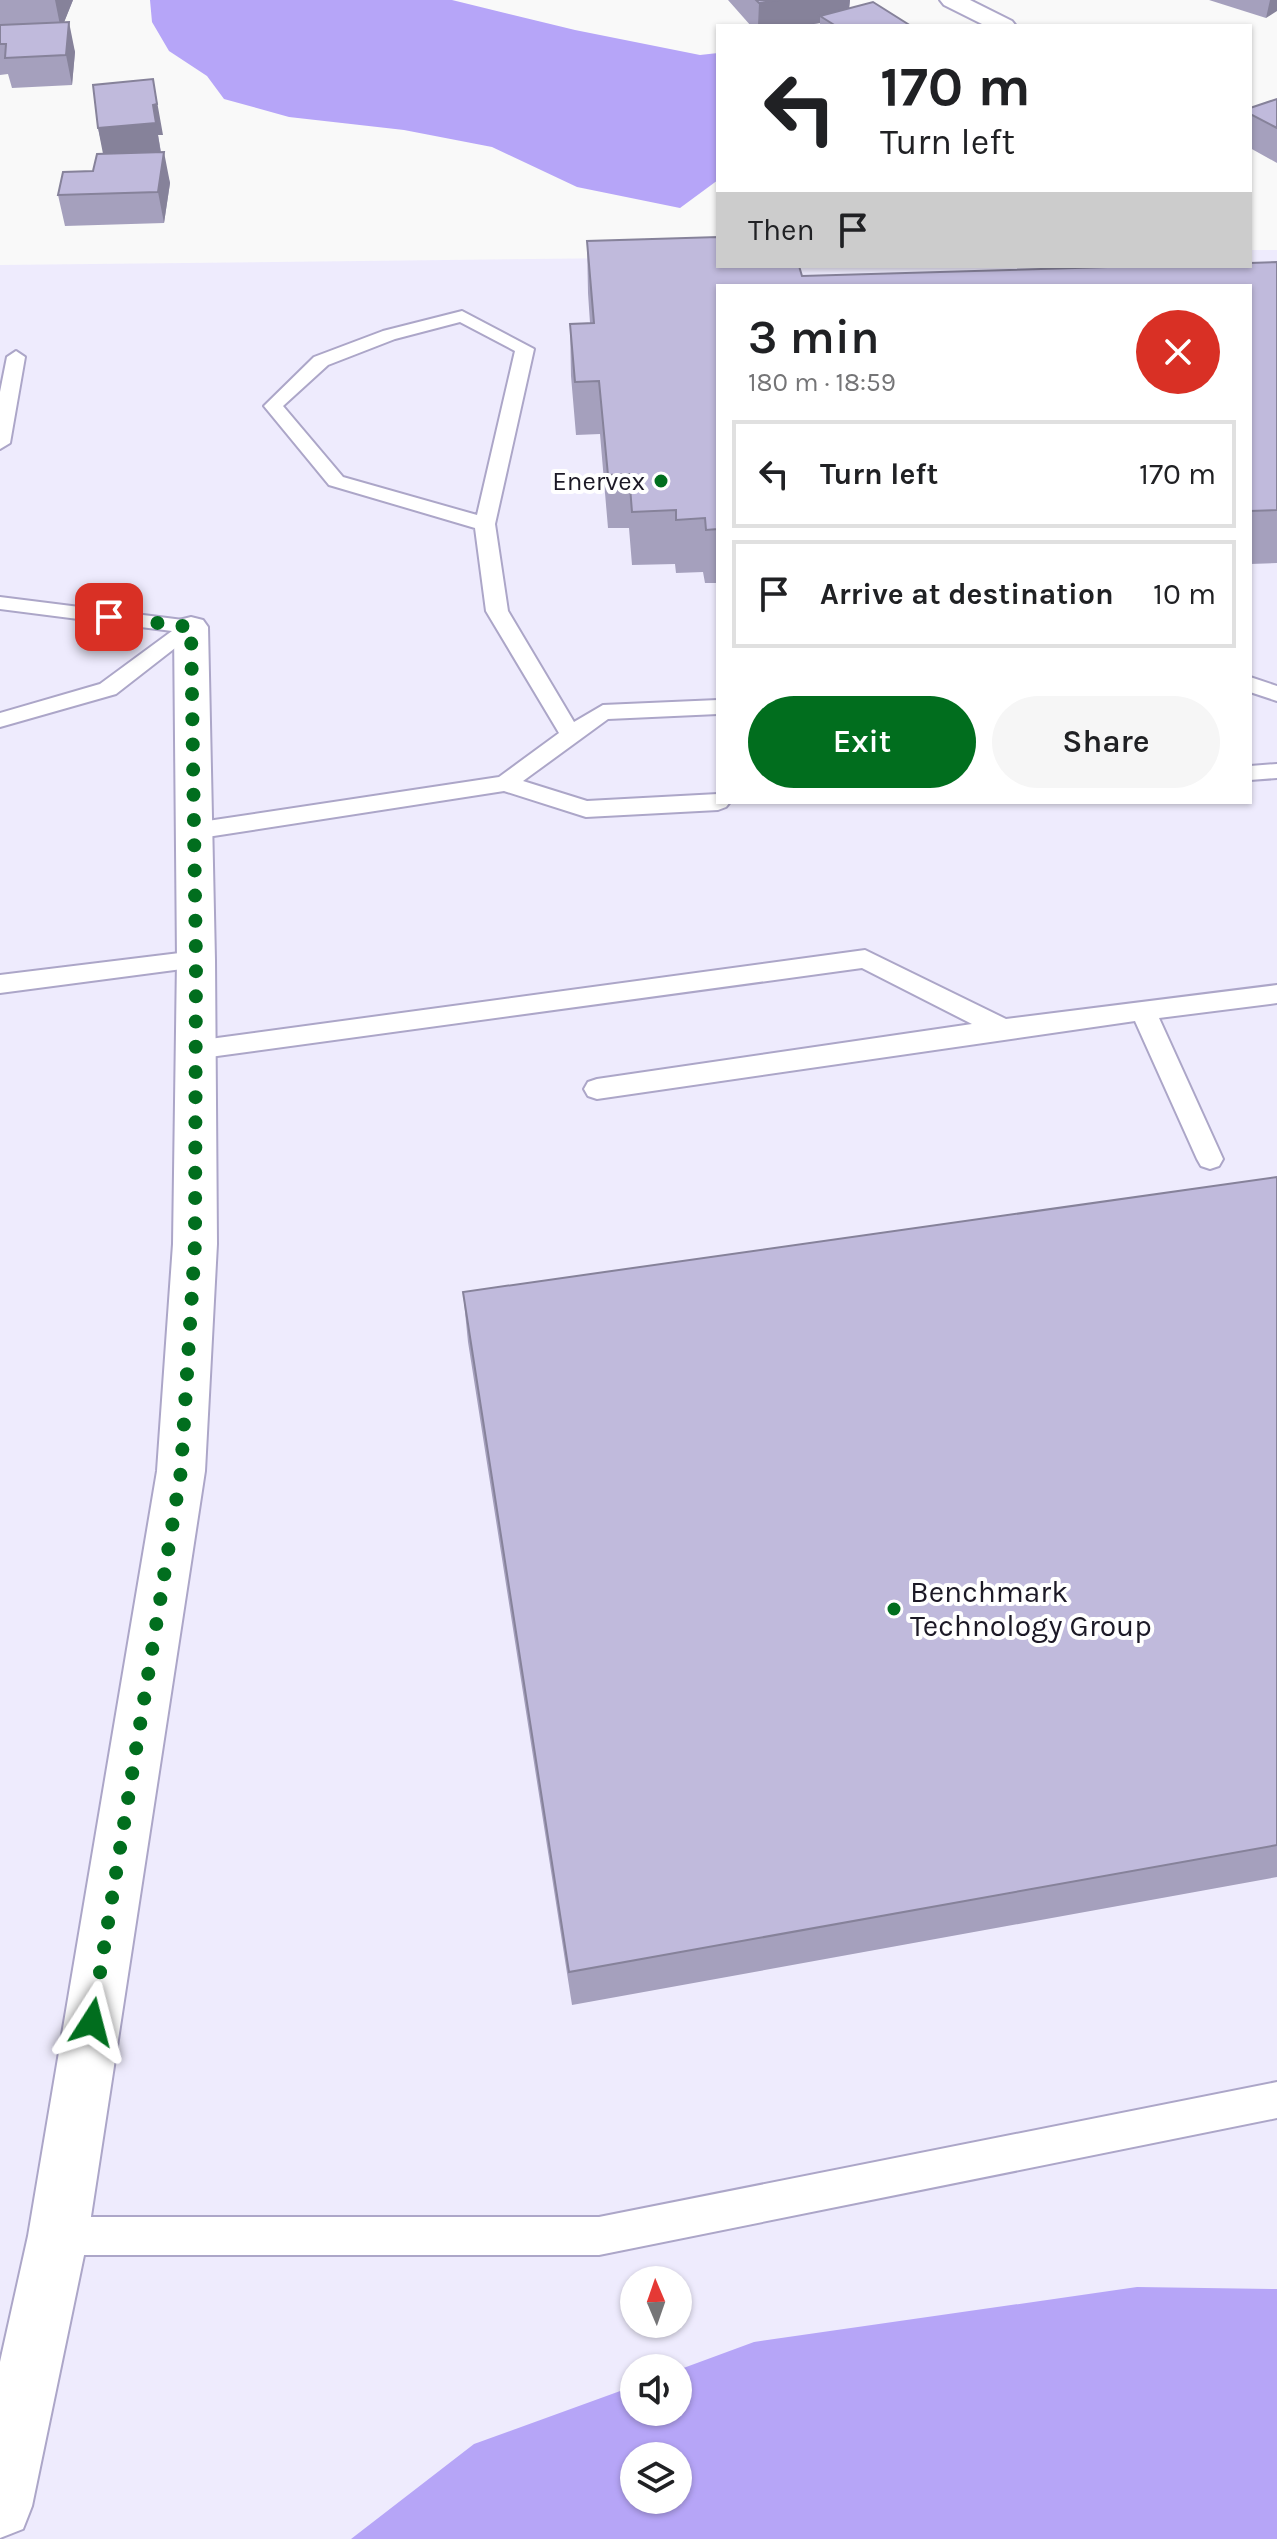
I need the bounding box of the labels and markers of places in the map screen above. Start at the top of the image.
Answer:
place label: Enervex [552,466,645,497]
marker: Enervex [652,472,670,490]
pin [75,583,143,651]
place label: Benchmark Technology Group [910,1574,1152,1644]
marker: Benchmark Technology Group [885,1600,903,1618]

